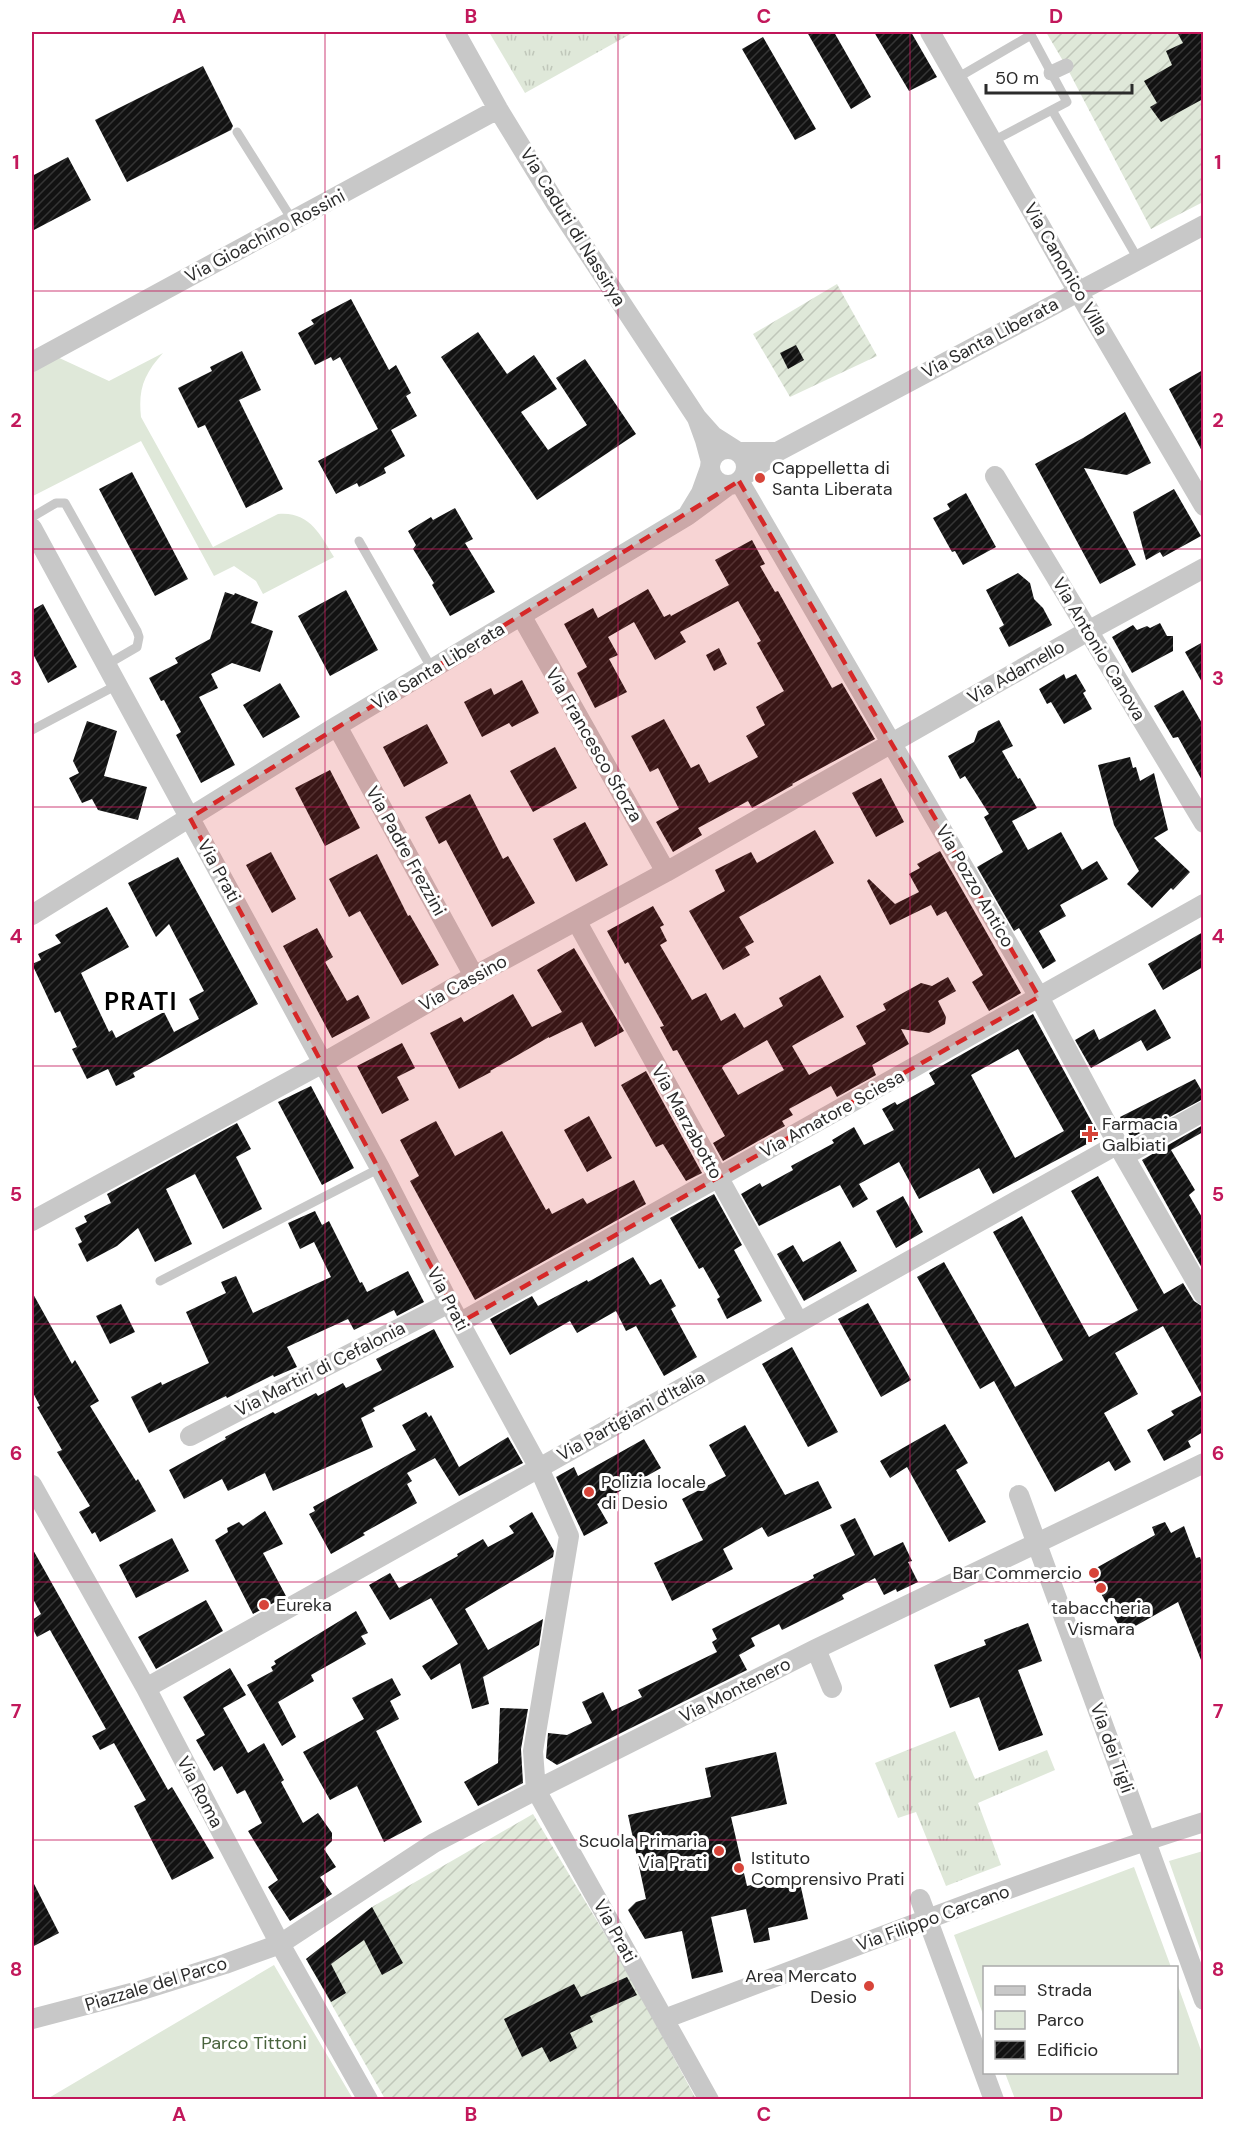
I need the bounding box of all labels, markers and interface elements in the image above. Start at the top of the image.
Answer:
text: A [172,3,186,29]
text: B [465,3,477,29]
text: C [757,3,771,29]
text: D [1049,3,1063,29]
scale bar [986,57,1132,95]
text: 50 m [995,66,1039,90]
street label: Via Caduti di Nassirya [515,143,631,311]
text: 1 [12,149,20,175]
text: 1 [1214,149,1222,175]
street label: Via Gioachino Rossini [181,184,349,288]
street label: Via Canonico Villa [1018,198,1114,340]
street label: Via Santa Liberata [917,292,1063,384]
text: 2 [10,407,22,433]
text: 2 [1212,407,1224,433]
place label: Cappelletta di Santa Liberata [772,456,893,501]
marker: Cappelletta di Santa Liberata [753,471,767,485]
street label: Via Antonio Canova [1047,573,1151,725]
street label: Via Santa Liberata [367,617,509,715]
street label: Via Adamello [963,634,1069,710]
street label: Via Francesco Sforza [540,664,648,826]
text: 3 [10,665,22,691]
text: 3 [1212,665,1224,691]
street label: Via Padre Frezzini [360,782,452,920]
street label: Via Pozzo Antico [930,820,1020,952]
street label: Via Prati [192,835,246,907]
text: 4 [10,923,23,949]
text: 4 [1212,923,1225,949]
street label: Via Cassino [415,949,511,1017]
district label: PRATI [104,986,178,1017]
street label: Via Marzabotto [646,1061,728,1183]
street label: Via Amatore Sciesa [756,1064,908,1164]
place label: Farmacia Galbiati [1102,1112,1178,1157]
marker: Farmacia Galbiati [1083,1127,1097,1141]
text: 5 [10,1181,22,1207]
text: 5 [1212,1181,1224,1207]
street label: Via Prati [421,1263,475,1335]
street label: Via Martiri di Cefalonia [231,1316,409,1422]
street label: Via Partigiani d'Italia [553,1365,709,1467]
text: 6 [10,1440,22,1466]
text: 6 [1212,1440,1224,1466]
place label: Polizia locale di Desio [601,1470,706,1515]
marker: Polizia locale di Desio [582,1485,596,1499]
place label: Bar Commercio [952,1561,1082,1585]
marker: Bar Commercio [1087,1566,1101,1580]
marker: tabaccheria Vismara [1094,1581,1108,1595]
place label: Eureka [276,1593,332,1617]
place label: tabaccheria Vismara [1051,1596,1151,1641]
marker: Eureka [257,1598,271,1612]
street label: Via Montenero [675,1652,795,1728]
text: 7 [11,1698,22,1724]
text: 7 [1213,1698,1224,1724]
street label: Via dei Tigli [1085,1700,1139,1796]
street label: Via Roma [171,1752,229,1832]
place label: Scuola Primaria Via Prati [579,1829,707,1874]
marker: Scuola Primaria Via Prati [712,1844,726,1858]
place label: Istituto Comprensivo Prati [751,1846,905,1891]
marker: Istituto Comprensivo Prati [732,1861,746,1875]
street label: Via Filippo Carcano [853,1879,1013,1957]
street label: Via Prati [588,1895,642,1967]
street label: Piazzale del Parco [82,1951,230,2017]
text: 8 [10,1956,22,1982]
text: 8 [1212,1956,1224,1982]
place label: Area Mercato Desio [745,1964,857,2009]
legend [983,1966,1178,2074]
text: Strada [1037,1978,1092,2002]
marker: Area Mercato Desio [862,1979,876,1993]
text: Parco [1037,2008,1084,2032]
park label: Parco Tittoni [201,2031,307,2055]
text: Edificio [1037,2038,1098,2062]
text: A [172,2101,186,2127]
text: B [465,2101,477,2127]
text: C [757,2101,771,2127]
text: D [1049,2101,1063,2127]

